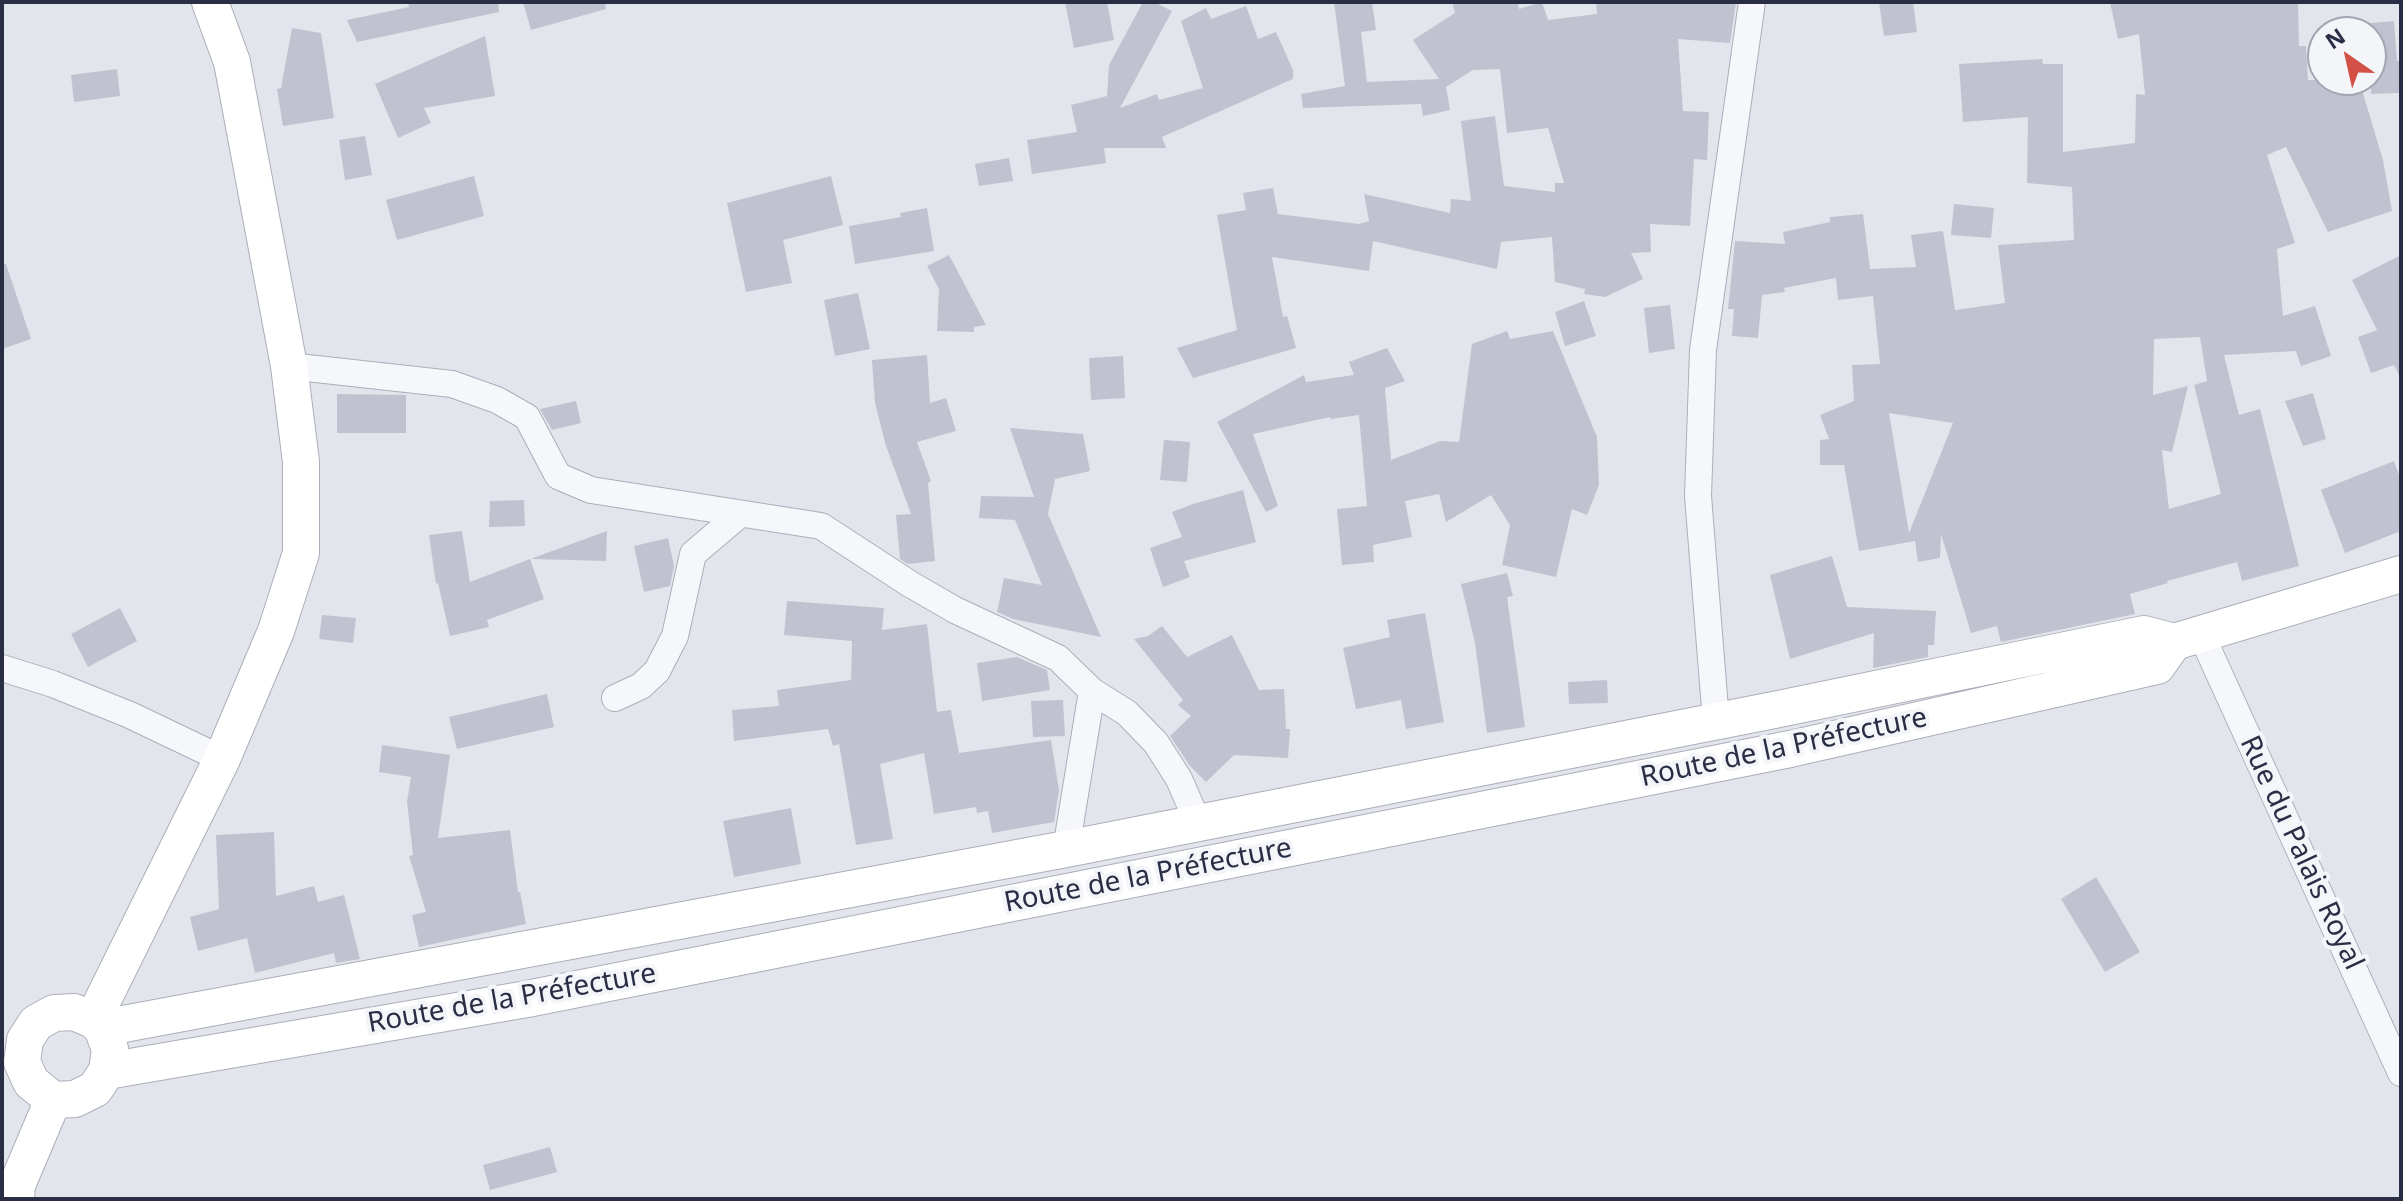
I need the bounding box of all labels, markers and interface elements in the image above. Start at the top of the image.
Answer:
north arrow [2307,16,2387,96]
text: N [2319,20,2350,55]
street label: Route de la Préfecture [1638,701,1930,795]
street label: Rue du Palais Royal [2232,731,2370,975]
street label: Route de la Préfecture [1001,832,1295,920]
street label: Route de la Préfecture [365,957,659,1041]

